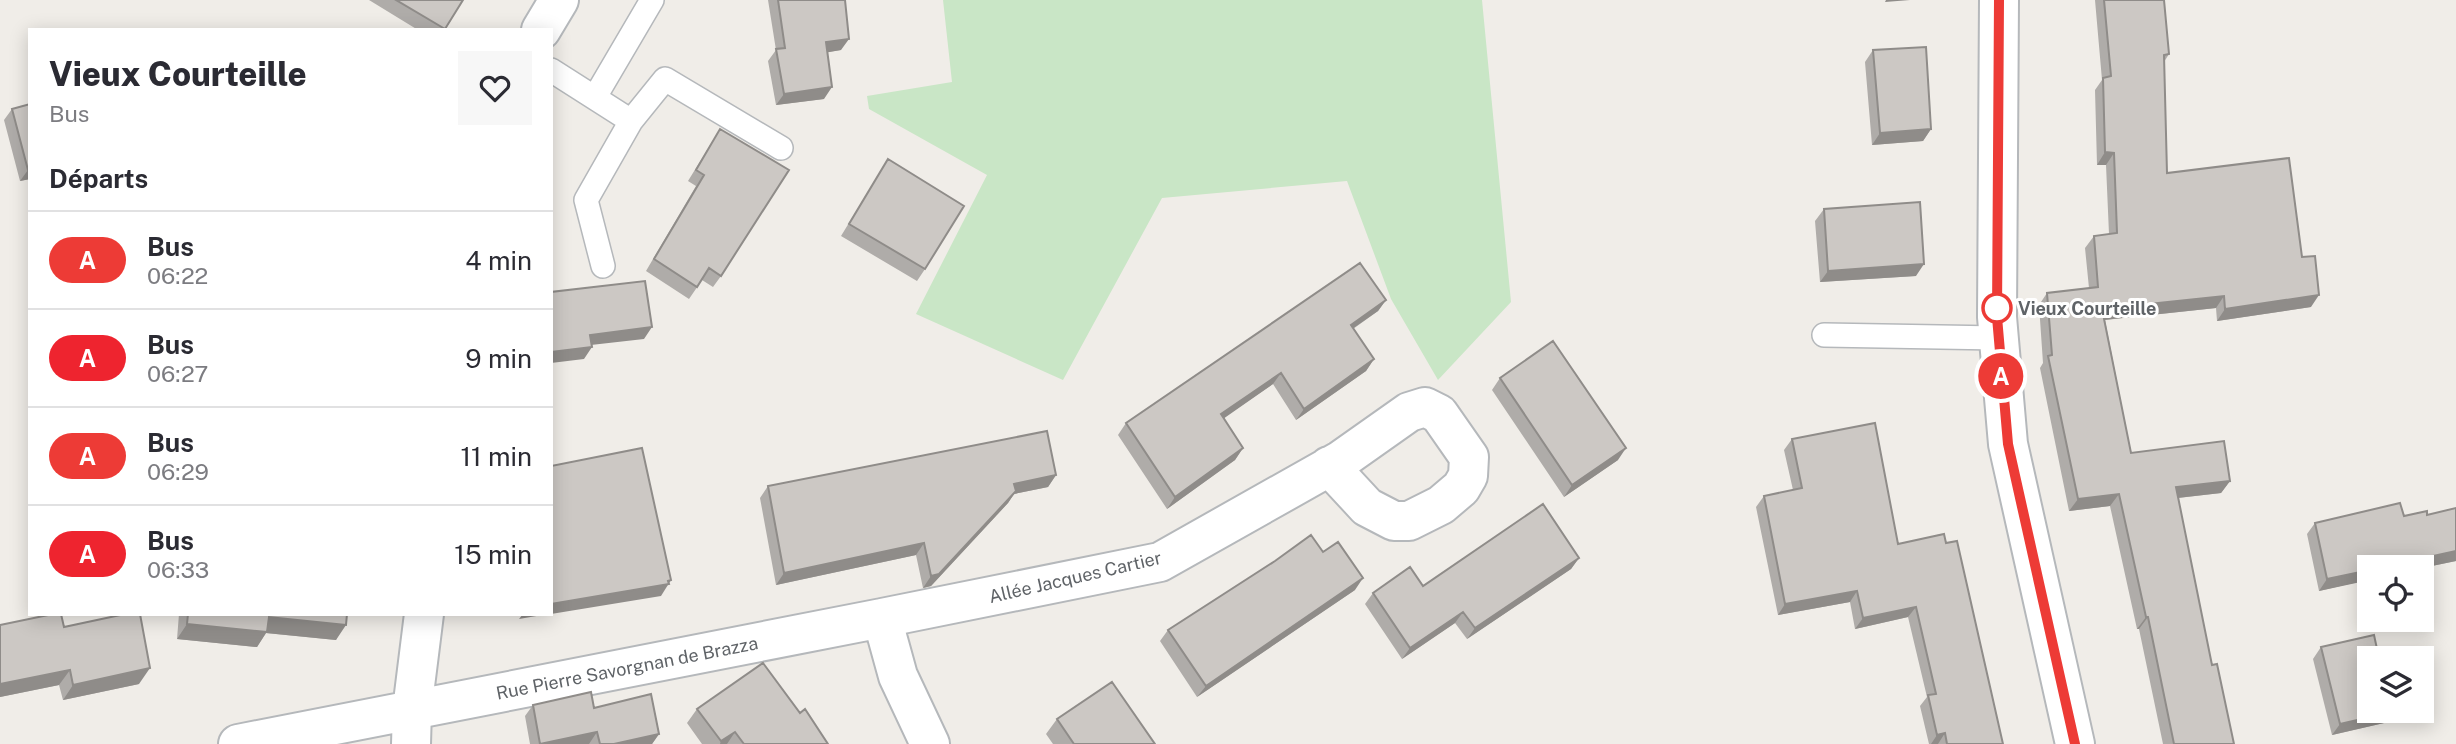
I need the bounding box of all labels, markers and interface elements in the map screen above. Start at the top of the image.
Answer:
button: heart [458,51,532,125]
text: Vieux Courteille [49,55,307,93]
text: Bus [49,100,89,127]
text: Départs [49,163,148,194]
text: Bus [147,231,194,262]
text: 4 min [465,245,532,276]
text: A [79,246,96,274]
text: 06:22 [147,262,208,289]
marker: Vieux Courteille [1982,293,2012,323]
place label: Vieux Courteille [2018,298,2156,319]
text: Bus [147,329,194,360]
text: 9 min [465,343,532,374]
text: A [79,344,96,372]
line badge: A [1978,353,2024,399]
text: 06:27 [147,360,208,387]
text: A [1992,362,2010,390]
text: Bus [147,427,194,458]
text: 11 min [460,441,532,472]
text: A [79,442,96,470]
text: 06:29 [147,458,209,485]
text: Bus [147,525,194,556]
text: 15 min [454,539,532,570]
text: A [79,540,96,568]
street label: Allée Jacques Cartier [987,547,1163,607]
map controls [2357,555,2434,723]
button: locate [2357,555,2434,632]
text: 06:33 [147,556,209,583]
street label: Rue Pierre Savorgnan de Brazza [494,632,760,704]
button: layers [2357,646,2434,723]

